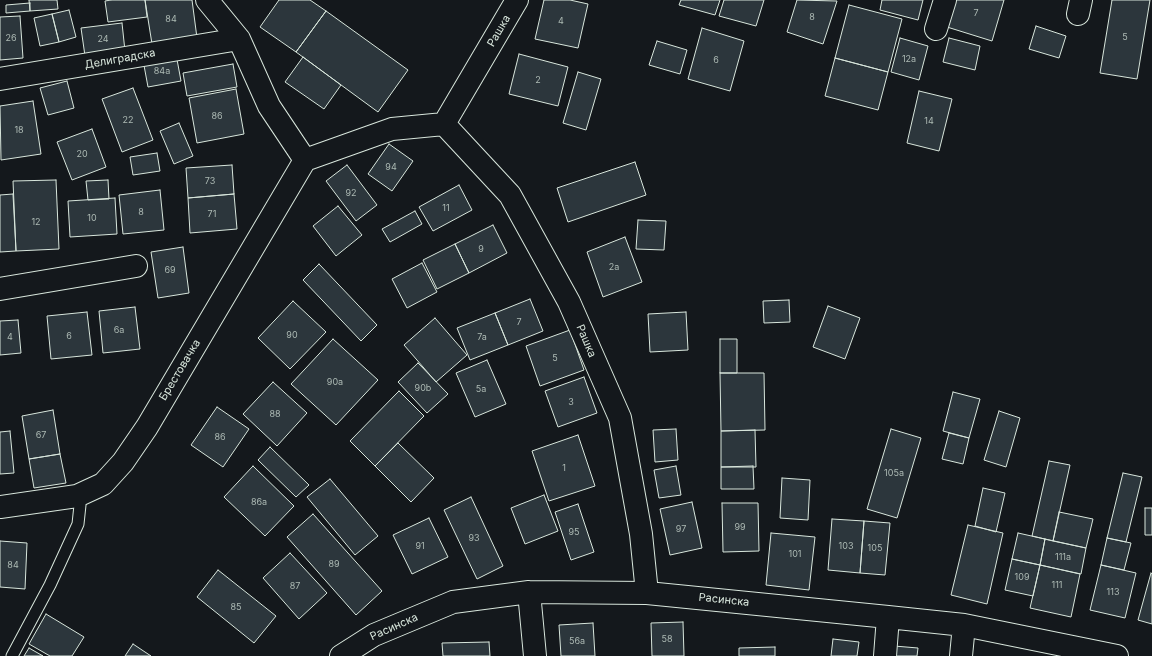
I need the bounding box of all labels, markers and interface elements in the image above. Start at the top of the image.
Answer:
house number: 7 [973,8,979,18]
house number: 8 [809,12,815,22]
street label: Рашка [485,13,513,49]
house number: 84 [165,14,177,24]
house number: 4 [558,16,564,26]
house number: 5 [1122,32,1128,42]
house number: 26 [5,33,17,43]
house number: 24 [97,34,109,44]
street label: Делиградска [84,46,156,72]
house number: 12a [902,54,916,64]
house number: 6 [713,55,719,65]
house number: 84a [154,66,170,76]
house number: 2 [535,75,541,85]
house number: 86 [211,111,223,121]
house number: 22 [123,115,133,125]
house number: 14 [924,116,934,126]
house number: 18 [14,125,24,135]
house number: 20 [76,149,88,159]
house number: 94 [385,162,397,172]
house number: 73 [205,176,215,186]
house number: 92 [345,188,357,198]
house number: 11 [442,203,450,213]
house number: 8 [138,207,144,217]
house number: 71 [208,209,216,219]
house number: 10 [87,213,97,223]
house number: 12 [31,217,41,227]
house number: 9 [478,244,484,254]
house number: 2a [609,262,619,272]
house number: 69 [164,265,176,275]
house number: 7 [516,317,522,327]
street label: Рашка [573,323,599,359]
house number: 6a [114,325,124,335]
house number: 90 [286,330,298,340]
house number: 6 [66,331,72,341]
house number: 4 [7,332,13,342]
house number: 7a [477,332,487,342]
street label: Брестовачка [157,337,203,403]
house number: 5 [552,353,558,363]
house number: 90a [327,377,343,387]
house number: 90b [415,383,431,393]
house number: 5a [476,384,486,394]
house number: 3 [568,397,574,407]
house number: 88 [269,409,281,419]
house number: 67 [36,430,46,440]
house number: 86 [214,432,226,442]
house number: 1 [562,463,566,473]
house number: 105a [884,468,904,478]
house number: 86a [251,497,267,507]
house number: 99 [734,522,746,532]
house number: 97 [676,524,686,534]
house number: 95 [568,527,580,537]
house number: 93 [468,533,480,543]
house number: 91 [415,541,425,551]
house number: 103 [839,541,853,551]
house number: 105 [868,543,882,553]
house number: 101 [789,549,801,559]
house number: 111a [1055,552,1071,562]
house number: 89 [328,559,340,569]
house number: 84 [7,560,19,570]
house number: 109 [1015,572,1029,582]
house number: 111 [1052,580,1062,590]
house number: 87 [290,581,300,591]
house number: 113 [1107,587,1119,597]
street label: Расинска [698,591,750,609]
house number: 85 [230,602,242,612]
street label: Расинска [368,611,420,643]
house number: 58 [661,634,673,644]
house number: 56a [569,636,585,646]

